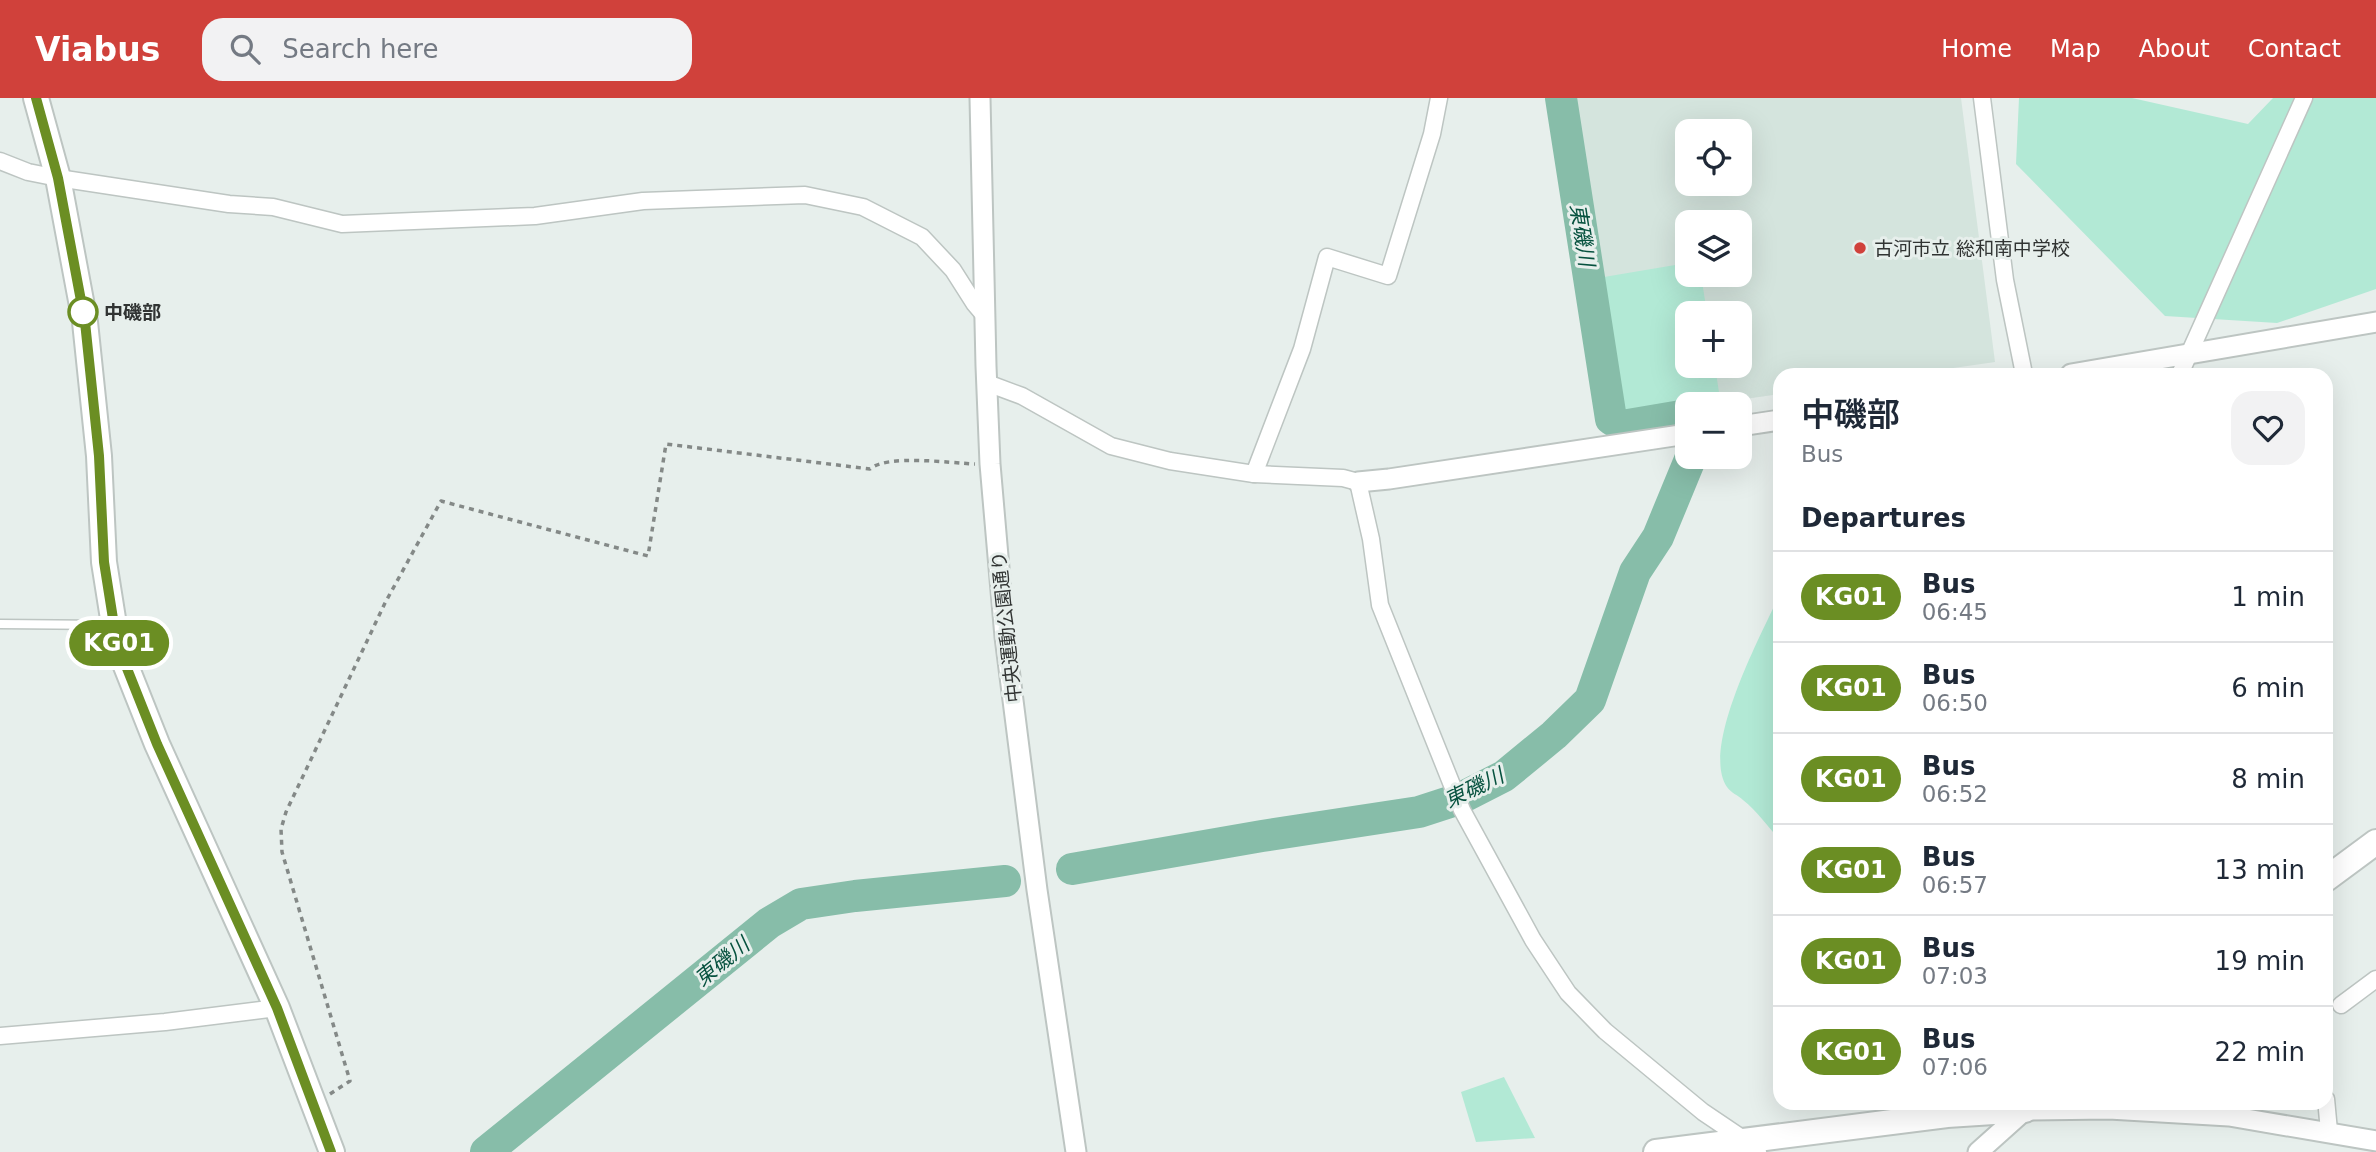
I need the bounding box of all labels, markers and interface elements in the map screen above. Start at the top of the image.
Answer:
search box [202,18,692,81]
text: Viabus [35,30,160,69]
icon: search [226,30,264,68]
text: Search here [282,34,438,64]
text: Home [1941,35,2012,63]
text: Map [2050,35,2101,63]
text: About [2139,35,2210,63]
text: Contact [2248,35,2341,63]
map controls [1675,119,1752,469]
button: locate [1675,119,1752,196]
water label: 東磯川 [1565,202,1599,270]
button: layers [1675,210,1752,287]
place label: 古河市立 総和南中学校 [1874,237,2070,259]
marker: 古河市立 総和南中学校 [1852,240,1868,256]
marker: 中磯部 [68,297,98,327]
place label: 中磯部 [104,301,161,323]
button: + [1675,301,1752,378]
button: heart [2231,391,2305,465]
button: − [1675,392,1752,469]
text: 中磯部 [1801,395,1900,434]
text: Bus [1801,441,1843,467]
text: Departures [1801,503,1966,533]
street label: 中央運動公園通り [987,550,1025,704]
text: Bus [1922,569,1976,599]
text: 1 min [2231,582,2305,612]
text: KG01 [1815,583,1887,611]
text: 06:45 [1922,599,1988,625]
line badge: KG01 [70,620,168,666]
text: KG01 [83,629,155,657]
text: Bus [1922,660,1976,690]
text: 6 min [2231,673,2305,703]
text: KG01 [1815,674,1887,702]
text: 06:50 [1922,690,1988,716]
text: Bus [1922,751,1976,781]
water label: 東磯川 [1440,763,1509,813]
text: 8 min [2231,764,2305,794]
text: KG01 [1815,765,1887,793]
text: 06:52 [1922,781,1988,807]
text: Bus [1922,842,1976,872]
text: 13 min [2215,855,2305,885]
text: KG01 [1815,856,1887,884]
text: 06:57 [1922,872,1988,898]
water label: 東磯川 [690,932,756,991]
text: Bus [1922,933,1976,963]
text: 19 min [2215,946,2305,976]
text: KG01 [1815,947,1887,975]
text: 07:03 [1922,963,1988,989]
text: Bus [1922,1024,1976,1054]
text: 22 min [2215,1037,2305,1067]
text: KG01 [1815,1038,1887,1066]
text: 07:06 [1922,1054,1988,1080]

